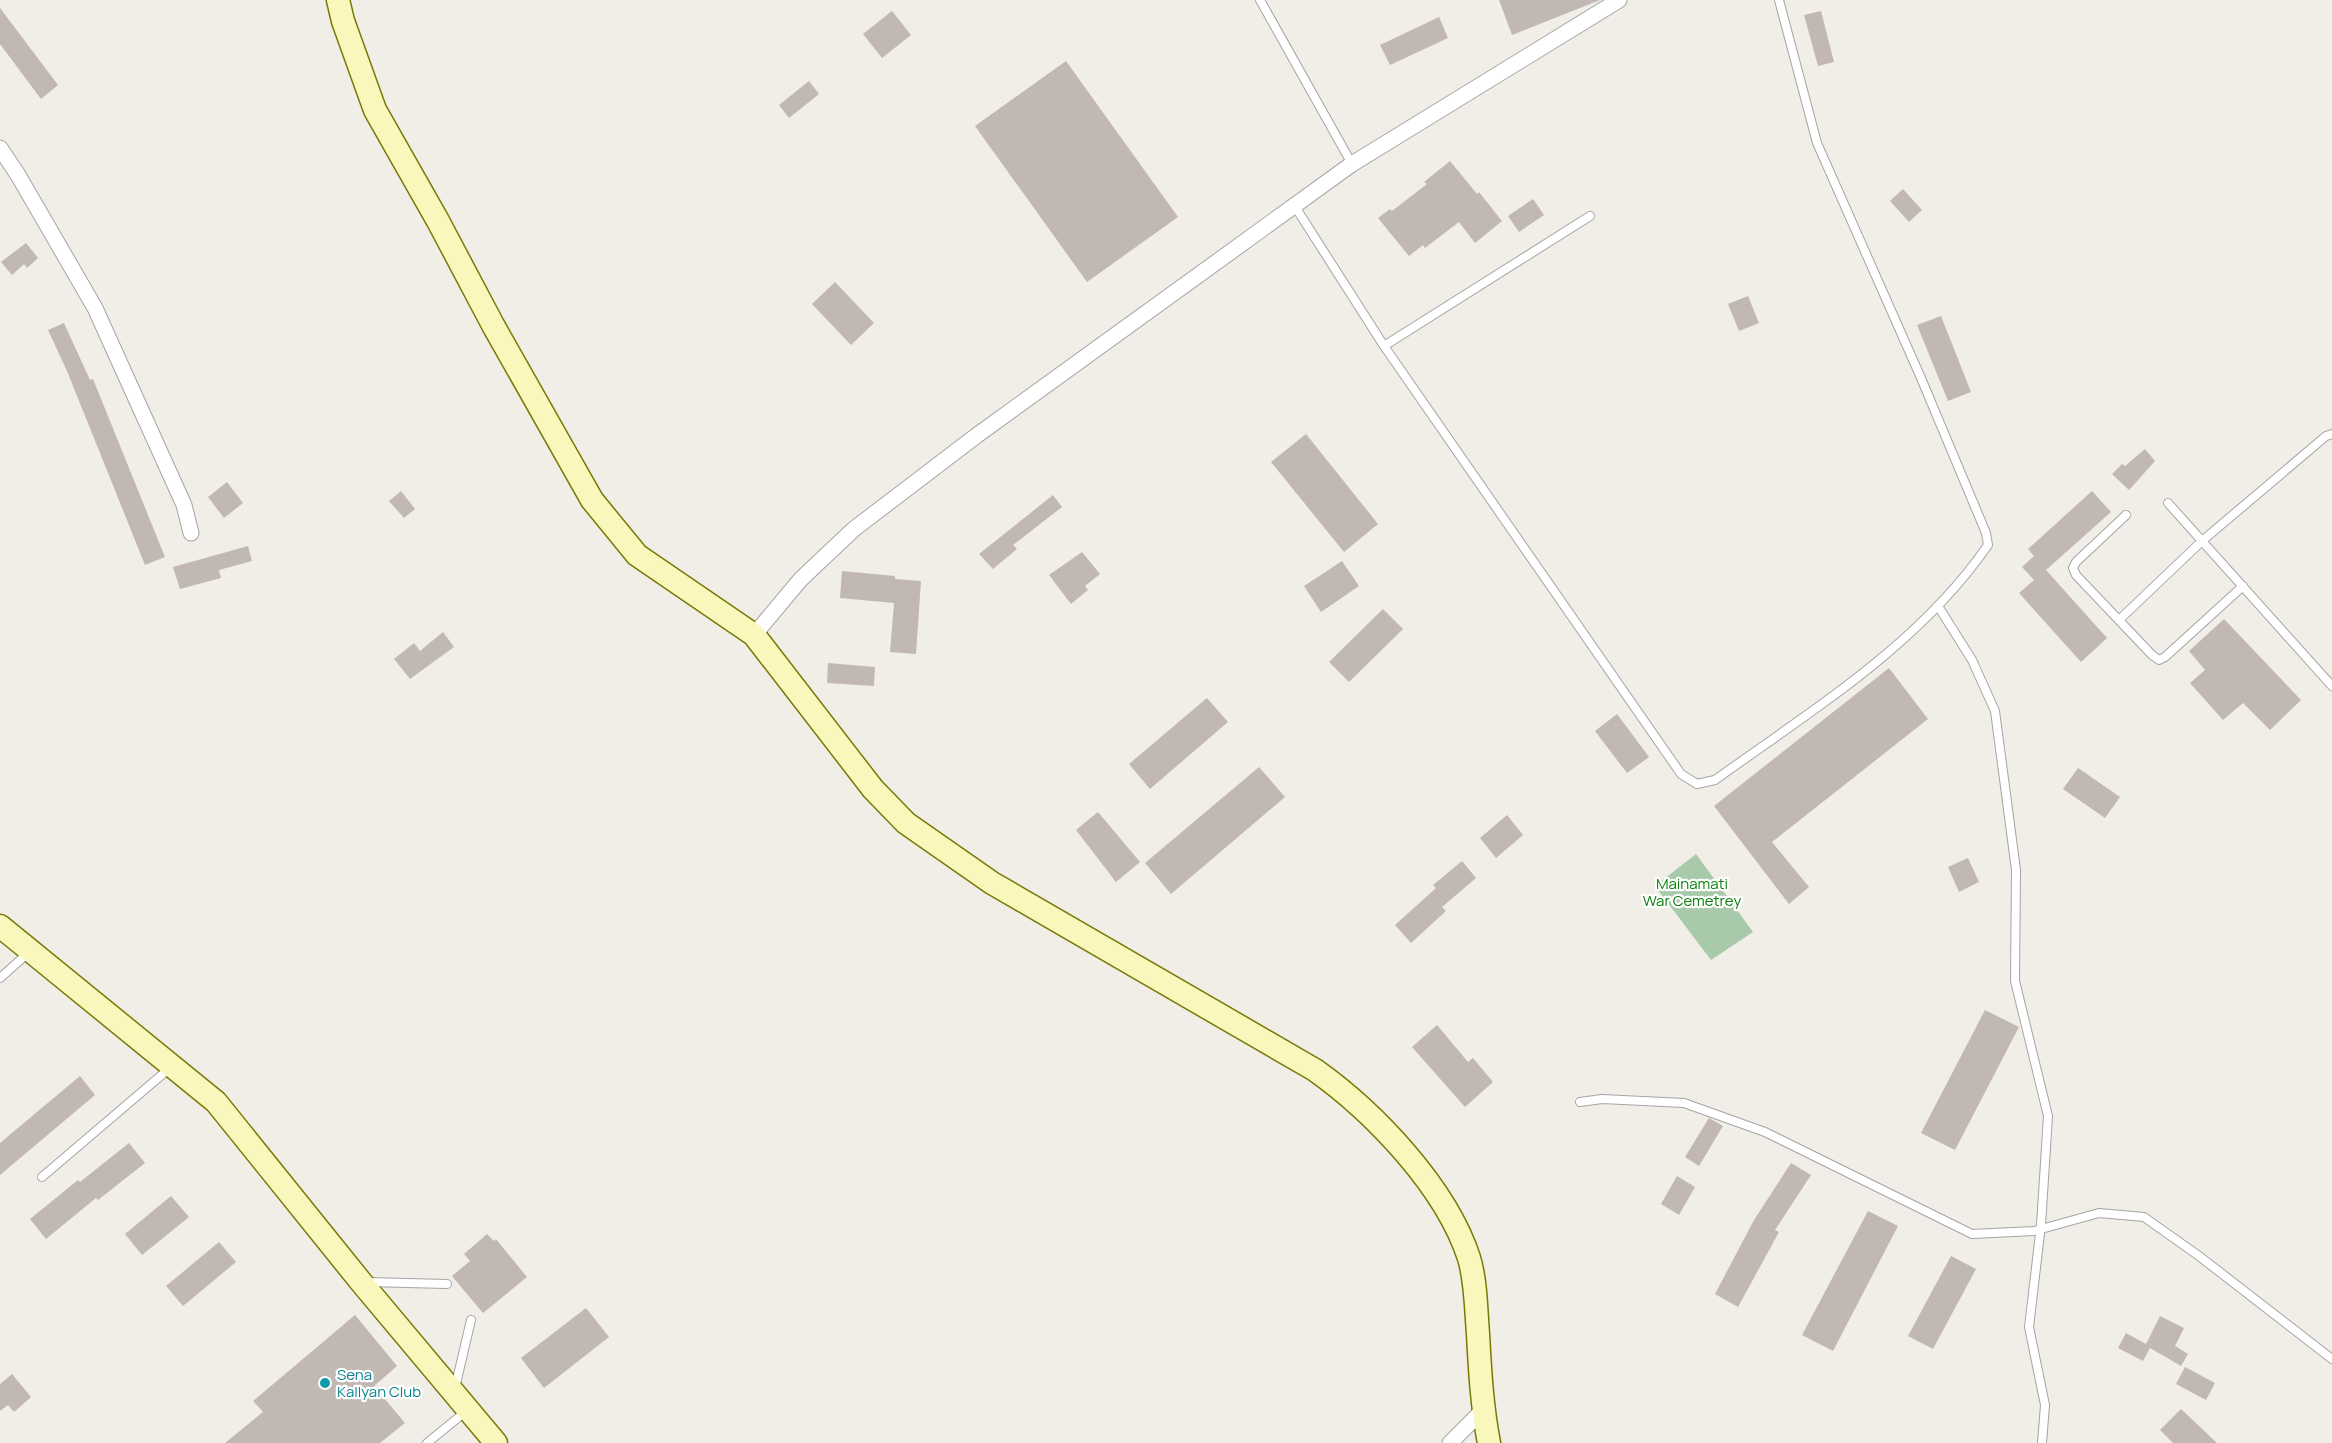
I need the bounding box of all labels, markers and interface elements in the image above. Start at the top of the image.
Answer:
park label: Mainamati War Cemetrey [1643,873,1741,911]
place label: Sena Kallyan Club [337,1364,421,1402]
marker: Sena Kallyan Club [318,1376,332,1390]

